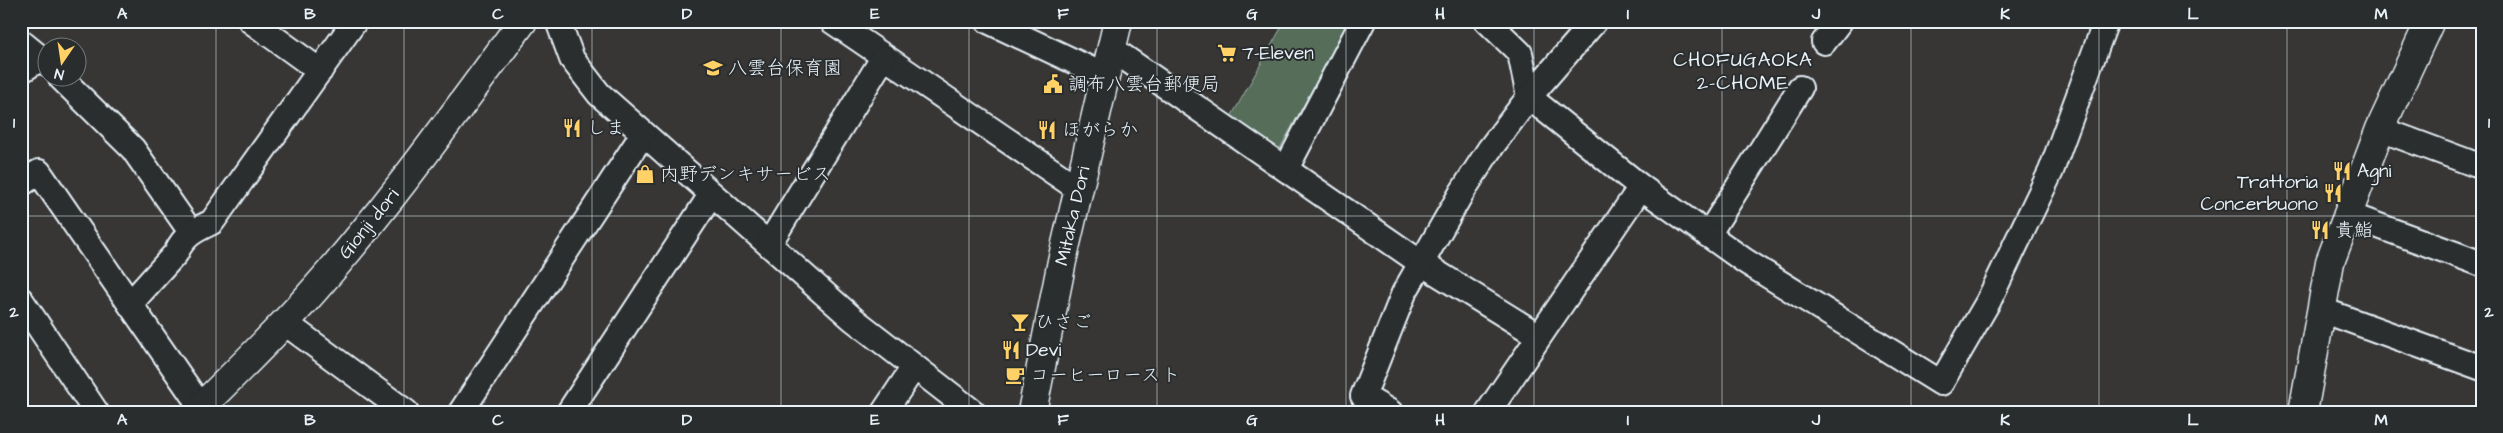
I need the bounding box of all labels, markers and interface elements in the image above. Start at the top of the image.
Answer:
text: A [117,3,128,25]
text: B [304,3,316,25]
text: C [492,3,504,25]
text: D [682,3,693,25]
text: E [870,3,880,25]
text: F [1057,3,1069,25]
text: G [1246,3,1258,25]
text: H [1435,3,1445,25]
text: I [1627,3,1629,25]
text: J [1811,3,1821,25]
text: K [2000,3,2010,25]
text: L [2187,3,2199,25]
text: M [2374,3,2388,25]
north arrow [38,38,88,88]
place label: 7-Eleven [1242,40,1314,67]
supermarket icon: 7-Eleven [1216,42,1238,64]
district label: CHOFUGAOKA 2-CHOME [1673,46,1813,97]
place label: 八雲台保育園 [728,55,842,82]
school or university icon: 八雲台保育園 [702,57,724,79]
text: N [53,63,66,84]
place label: 調布八雲台郵便局 [1068,71,1220,98]
public building icon: 調布八雲台郵便局 [1042,73,1064,95]
text: 1 [13,112,16,134]
text: 1 [2488,112,2491,134]
place label: しま [587,115,625,142]
restaurant icon: しま [561,117,583,139]
place label: ほがらか [1062,117,1138,144]
restaurant icon: ほがらか [1036,119,1058,141]
place label: Agni [2357,158,2391,186]
restaurant icon: Agni [2331,160,2353,182]
place label: 内野デンキサービス [660,161,831,188]
shop icon: 内野デンキサービス [634,163,656,185]
street label: Mitaka Dori [1048,164,1098,268]
place label: Trattoria Concerbuono [2200,169,2318,218]
restaurant icon: Trattoria Concerbuono [2322,182,2344,204]
street label: Gionji dori [332,183,406,265]
place label: 貴鮨 [2335,217,2373,244]
restaurant icon: 貴鮨 [2309,219,2331,241]
text: 2 [8,301,19,323]
text: 2 [2483,301,2494,323]
place label: ひさご [1035,309,1092,336]
bar icon: ひさご [1009,311,1031,333]
place label: Devi [1026,337,1061,364]
restaurant icon: Devi [1000,339,1022,361]
place label: コーヒーロースト [1030,362,1180,389]
cafe icon: コーヒーロースト [1004,364,1026,386]
text: A [117,409,128,431]
text: B [304,409,316,431]
text: C [492,409,504,431]
text: D [682,409,693,431]
text: E [870,409,880,431]
text: F [1057,409,1069,431]
text: G [1246,409,1258,431]
text: H [1435,409,1445,431]
text: I [1627,409,1629,431]
text: J [1811,409,1821,431]
text: K [2000,409,2010,431]
text: L [2187,409,2199,431]
text: M [2374,409,2388,431]

